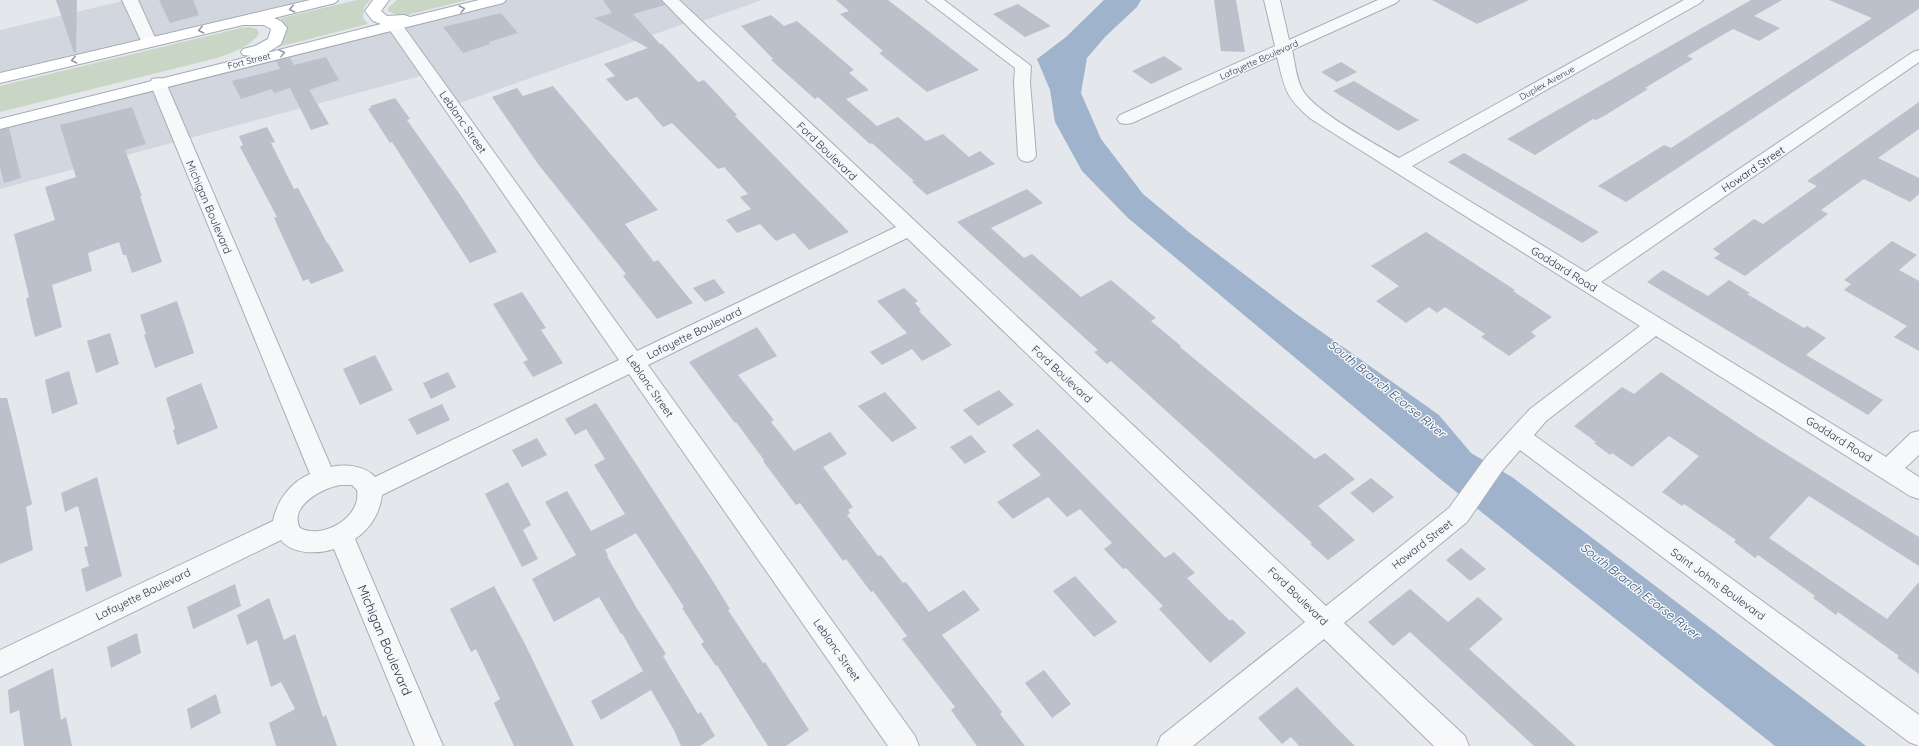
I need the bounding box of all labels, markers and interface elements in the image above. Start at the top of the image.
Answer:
one-way arrow [289,4,295,12]
one-way arrow [458,5,465,14]
one-way arrow [197,26,204,34]
street label: Lafayette Boulevard [1218,37,1300,82]
street label: Fort Street [226,50,272,71]
one-way arrow [279,50,285,58]
one-way arrow [71,56,77,64]
street label: Duplex Avenue [1517,63,1576,102]
street label: Leblanc Street [436,88,490,156]
street label: Ford Boulevard [794,119,860,183]
street label: Howard Street [1719,143,1788,195]
street label: Michigan Boulevard [183,158,235,256]
street label: Goddard Road [1528,243,1600,295]
street label: Lafayette Boulevard [644,304,744,362]
water label: South Branch Ecorse River [1326,337,1450,441]
street label: Ford Boulevard [1029,342,1095,406]
street label: Leblanc Street [623,352,677,420]
street label: Goddard Road [1803,413,1875,465]
street label: Howard Street [1389,516,1455,572]
water label: South Branch Ecorse River [1578,540,1704,642]
street label: Saint Johns Boulevard [1668,545,1768,623]
street label: Ford Boulevard [1265,564,1331,628]
street label: Lafayette Boulevard [93,565,193,623]
street label: Michigan Boulevard [354,582,416,698]
street label: Leblanc Street [810,616,864,684]

